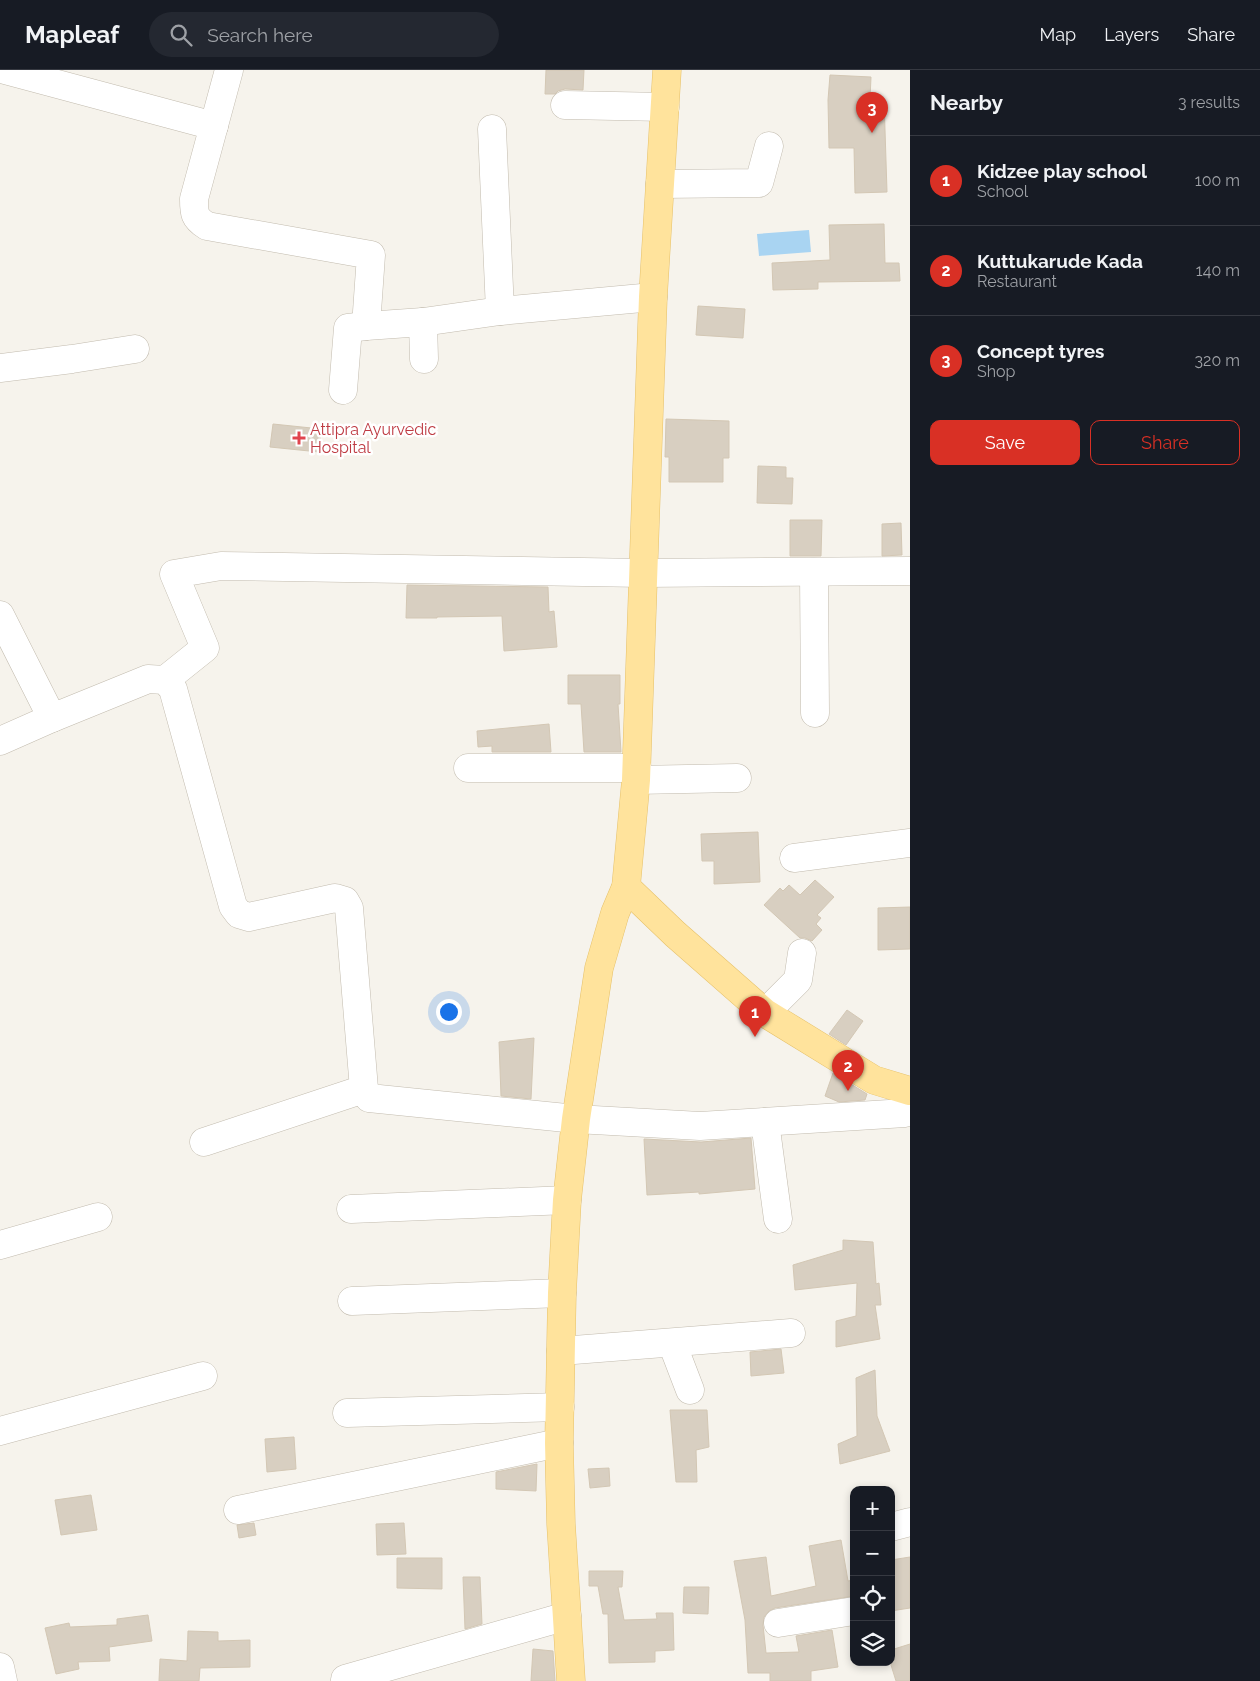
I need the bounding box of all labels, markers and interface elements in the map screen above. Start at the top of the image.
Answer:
search box [149,12,499,57]
text: Mapleaf [25,20,119,49]
icon: search [167,21,195,49]
text: Search here [207,24,313,46]
text: Map [1040,24,1076,45]
text: Layers [1104,24,1159,45]
text: Share [1187,24,1235,45]
text: Nearby [930,90,1003,115]
pin: 3 [856,92,888,133]
text: 3 results [1178,93,1240,112]
text: Kidzee play school [977,160,1147,182]
text: 1 [942,171,950,190]
text: 100 m [1195,171,1240,190]
text: School [977,182,1028,201]
text: Kuttukarude Kada [977,250,1143,272]
text: 2 [941,261,951,280]
text: 140 m [1196,261,1240,280]
text: Restaurant [977,272,1057,291]
text: Concept tyres [977,340,1104,362]
text: 3 [942,351,950,370]
text: 320 m [1195,351,1240,370]
text: Shop [977,362,1015,381]
place label: Attipra Ayurvedic Hospital [310,420,437,457]
button: Save [930,420,1080,465]
button: Share [1090,420,1240,465]
marker: Attipra Ayurvedic Hospital [292,431,306,445]
pin: 1 [739,996,771,1037]
your location [436,999,462,1025]
pin: 2 [832,1050,864,1091]
map controls [850,1486,895,1666]
button: + [850,1486,895,1531]
button: − [850,1531,895,1576]
button: locate [850,1576,895,1621]
button: layers [850,1621,895,1666]

